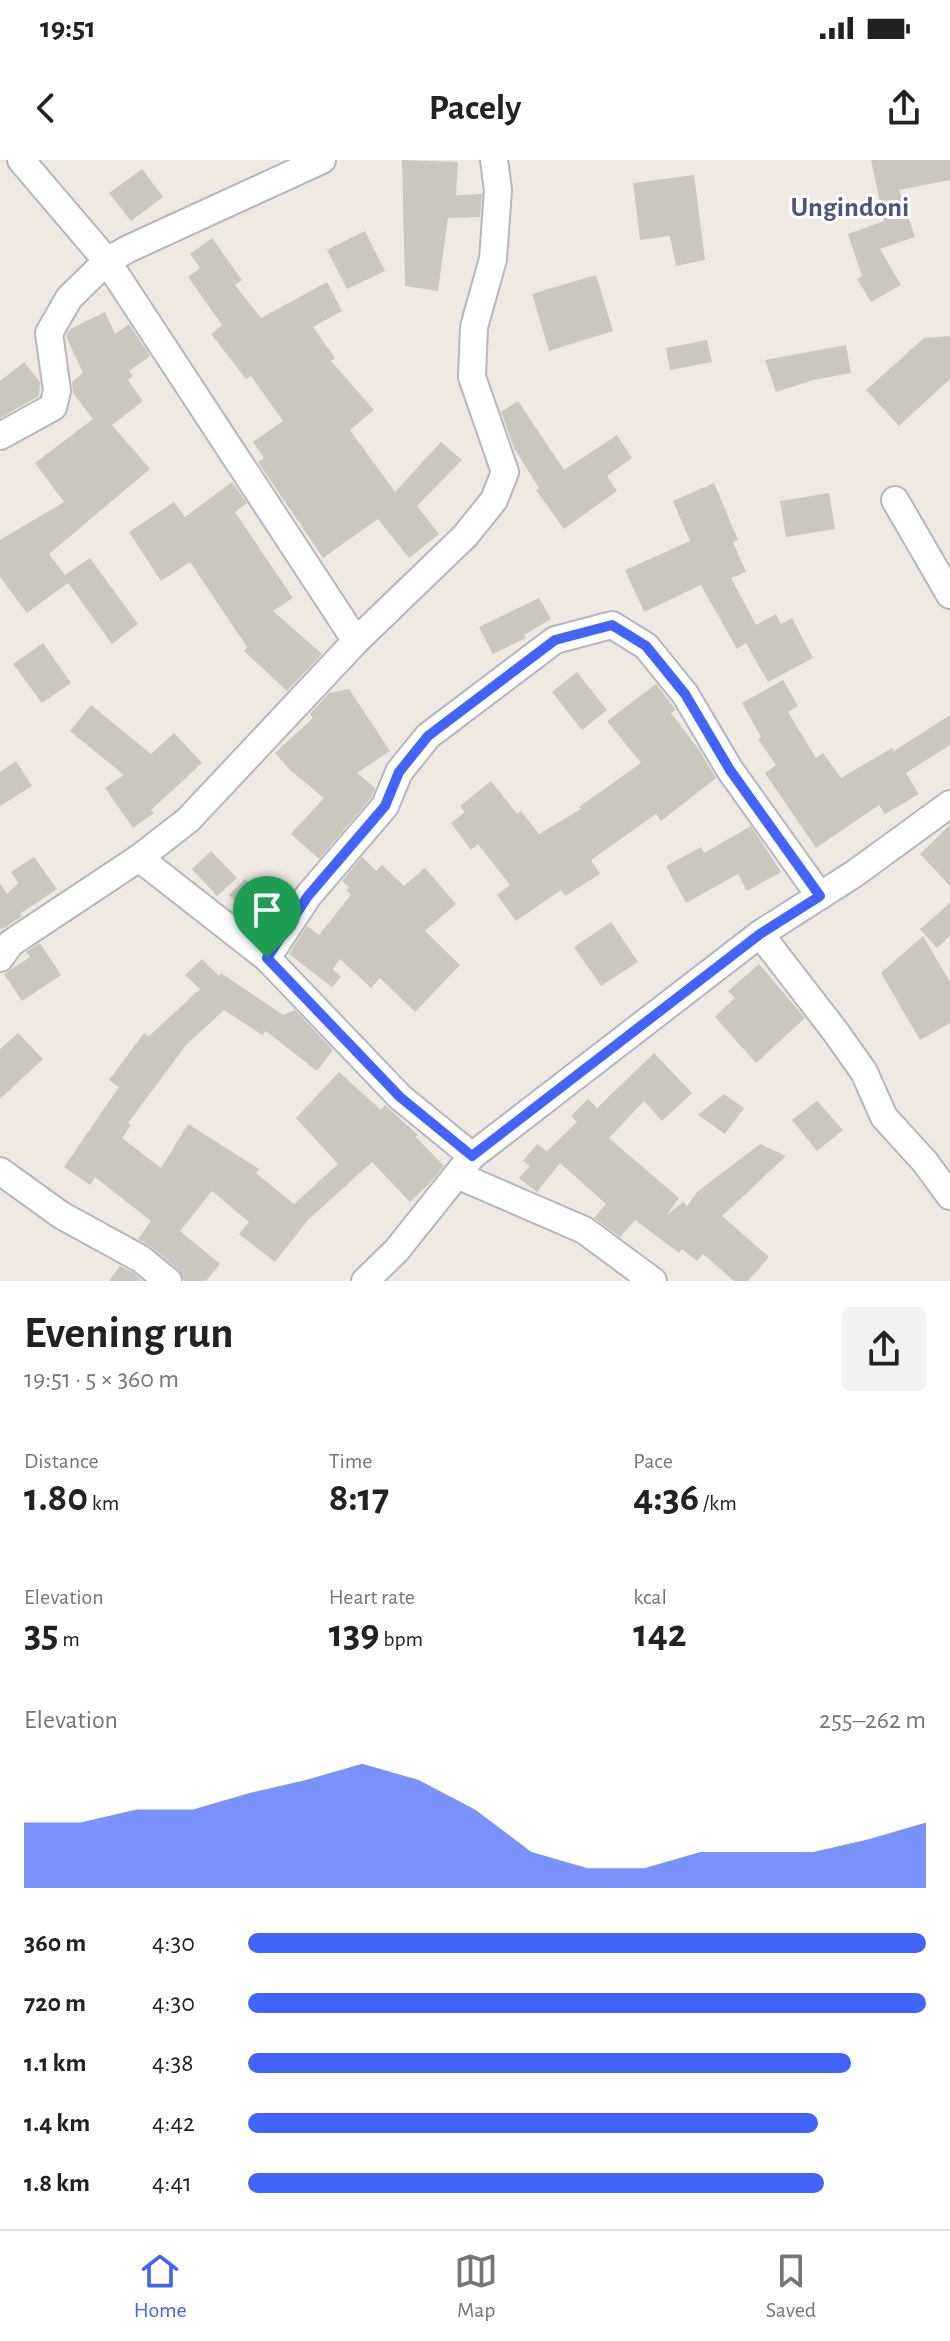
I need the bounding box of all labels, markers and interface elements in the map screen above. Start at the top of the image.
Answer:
text: 19:51 [40,13,96,43]
icon: back [24,86,68,130]
icon: share [882,86,926,130]
text: Pacely [429,90,521,126]
district label: Ungindoni [791,194,909,222]
pin [233,876,301,958]
icon: arrive [245,888,289,932]
button: share [842,1307,926,1391]
text: Evening run [24,1312,233,1356]
text: 19:51 · 5 × 360 m [24,1366,179,1392]
text: Distance [24,1450,99,1472]
text: Time [329,1450,373,1472]
text: Pace [633,1450,673,1472]
text: 1.80 [24,1478,88,1518]
text: 8:17 [329,1478,389,1518]
text: 4:36 [633,1478,699,1518]
text: km [88,1492,119,1514]
text: /km [699,1492,737,1514]
text: Elevation [24,1586,104,1608]
text: Heart rate [329,1586,415,1608]
text: kcal [633,1586,667,1608]
text: 35 [24,1614,59,1654]
text: 139 [329,1614,380,1654]
text: 142 [633,1614,687,1654]
text: m [59,1628,80,1650]
text: bpm [380,1628,423,1650]
text: Elevation [24,1707,118,1733]
text: 255–262 m [819,1707,926,1733]
text: 360 m [24,1930,86,1956]
text: 4:30 [152,1930,195,1956]
text: 720 m [24,1990,86,2016]
text: 4:30 [152,1990,195,2016]
text: 1.1 km [24,2050,86,2076]
text: 4:38 [152,2050,194,2076]
text: 1.4 km [24,2110,90,2136]
text: 4:42 [152,2110,195,2136]
text: 1.8 km [24,2170,90,2196]
text: 4:41 [152,2170,192,2196]
tab: Home [134,2249,187,2323]
tab: Map [454,2249,498,2323]
tab: Saved [766,2249,816,2323]

